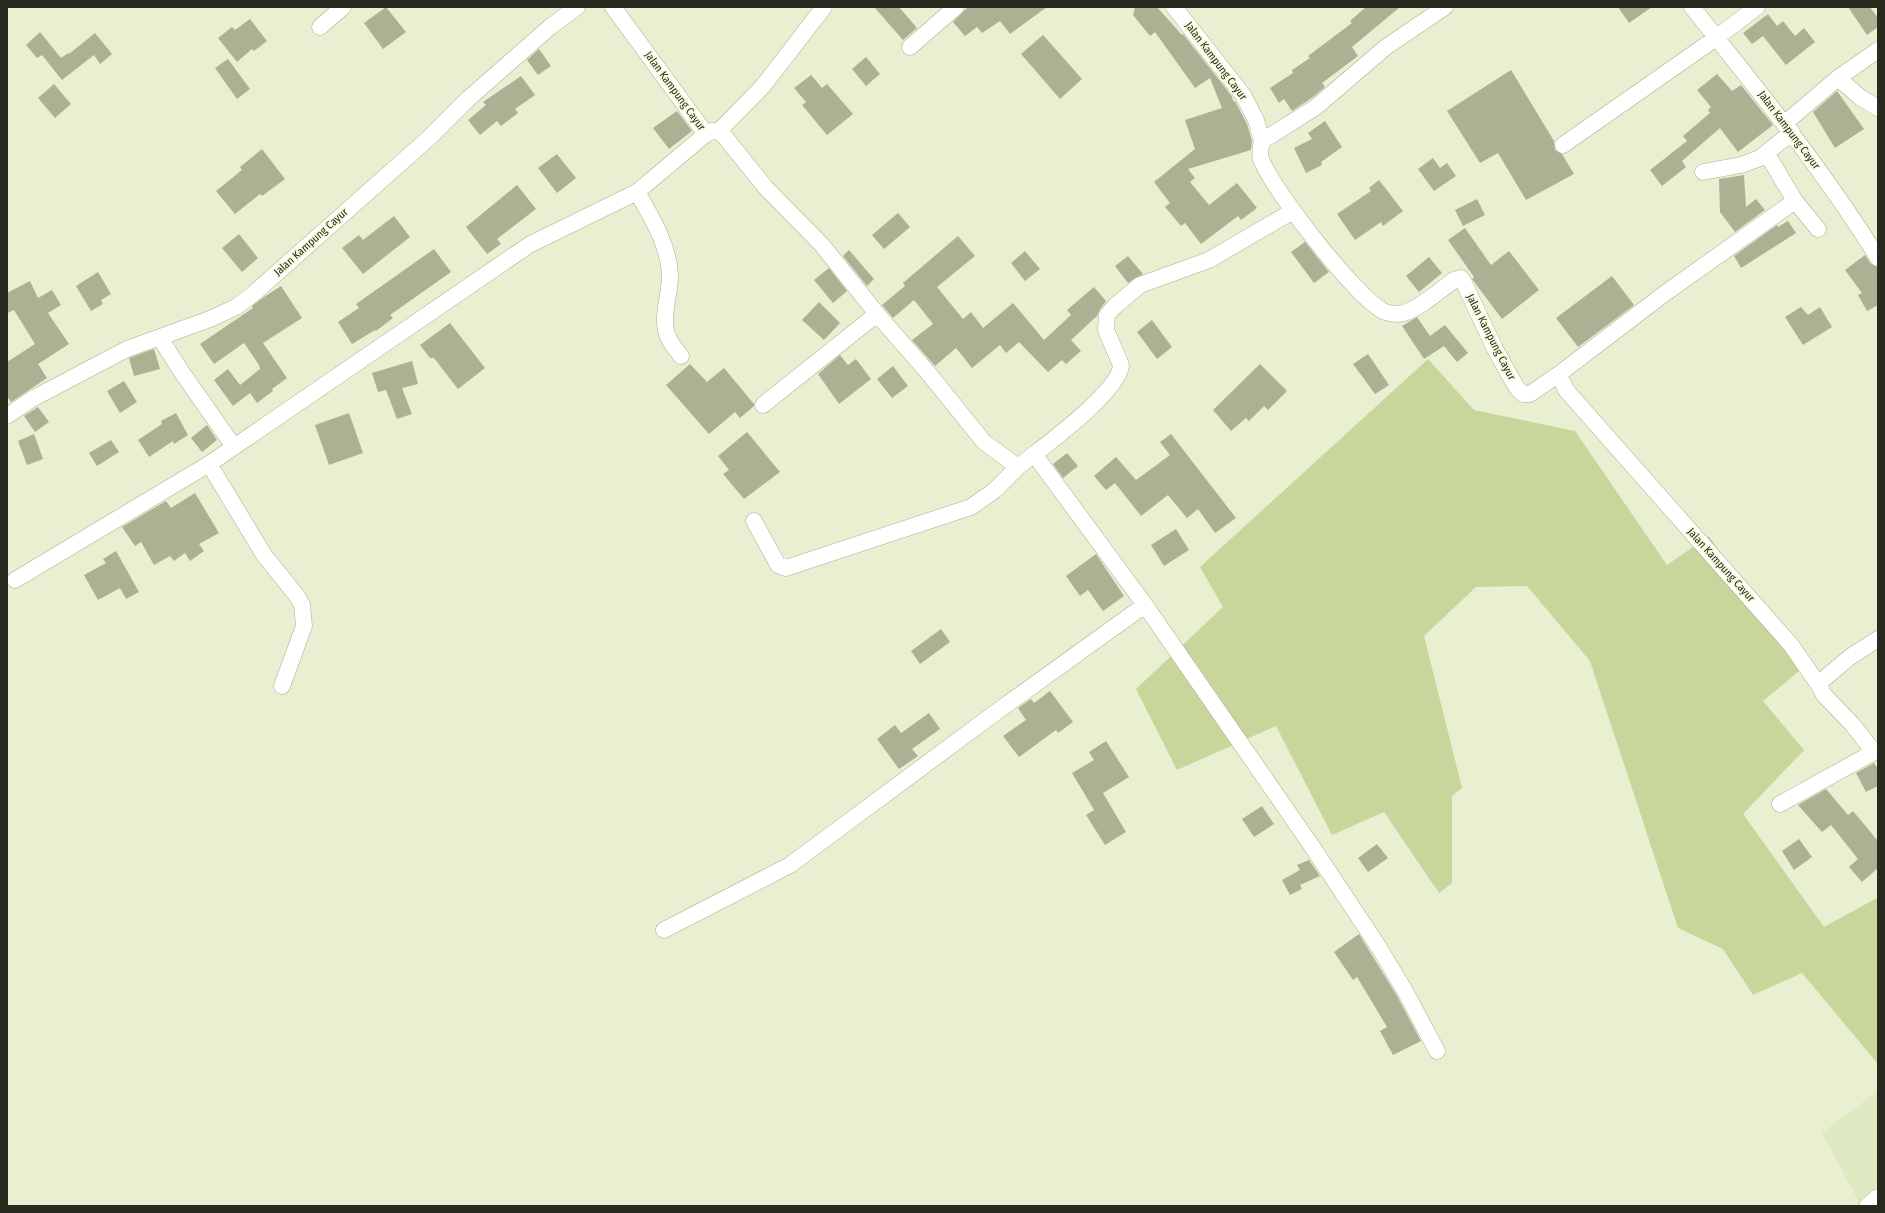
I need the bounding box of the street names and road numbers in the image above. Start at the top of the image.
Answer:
street label: Jalan Kampung Cayur [1182,19,1250,103]
street label: Jalan Kampung Cayur [642,49,708,133]
street label: Jalan Kampung Cayur [1755,88,1823,172]
street label: Jalan Kampung Cayur [271,205,351,279]
street label: Jalan Kampung Cayur [1464,292,1518,382]
street label: Jalan Kampung Cayur [1684,525,1758,605]

